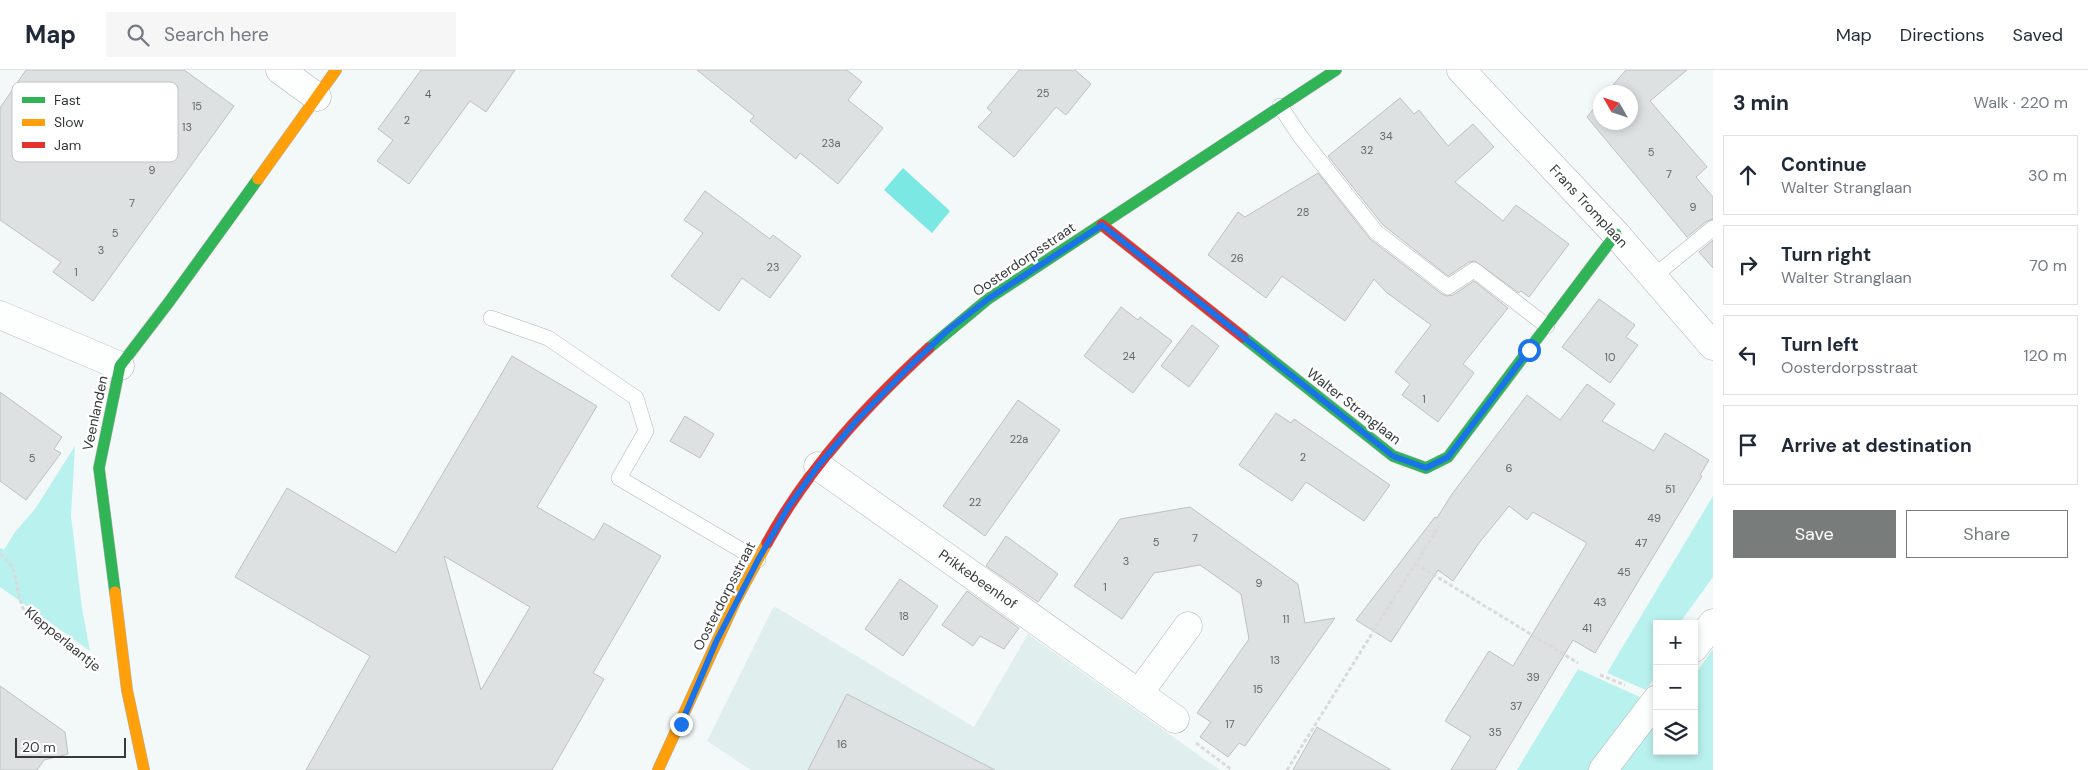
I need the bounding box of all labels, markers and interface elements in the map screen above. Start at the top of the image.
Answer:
search box [106,12,456,57]
text: Map [25,19,76,50]
icon: search [124,21,152,49]
text: Search here [164,22,269,47]
text: Map [1836,23,1872,47]
text: Directions [1900,23,1985,47]
text: Saved [2013,23,2063,47]
legend [12,82,178,162]
north arrow [1593,85,1638,130]
house number: 25 [1036,86,1050,100]
house number: 4 [425,87,432,101]
text: 3 min [1733,89,1789,117]
text: Fast [54,91,81,109]
text: Walk · 220 m [1974,92,2068,113]
house number: 15 [192,99,202,113]
text: Slow [54,113,84,131]
house number: 2 [404,113,410,127]
house number: 13 [182,120,192,134]
house number: 34 [1379,129,1393,143]
text: Jam [54,136,81,154]
house number: 23a [822,136,840,150]
house number: 32 [1361,143,1373,157]
house number: 5 [1648,145,1655,159]
text: Continue [1781,152,1867,177]
street label: Frans Tromplaan [1546,161,1632,251]
icon: ahead [1734,161,1762,189]
house number: 9 [149,163,156,177]
text: 30 m [2028,165,2067,186]
house number: 7 [1666,167,1672,181]
text: Walter Stranglaan [1781,177,1912,198]
house number: 7 [129,196,135,210]
house number: 9 [1690,200,1697,214]
house number: 28 [1297,205,1309,219]
street label: Oosterdorpsstraat [969,218,1079,300]
house number: 5 [112,226,119,240]
text: Turn right [1781,242,1871,267]
house number: 3 [98,243,104,257]
house number: 26 [1230,251,1244,265]
icon: right [1734,251,1762,279]
text: 70 m [2029,255,2067,276]
house number: 23 [767,260,779,274]
house number: 1 [74,265,78,279]
text: Walter Stranglaan [1781,267,1912,288]
text: Turn left [1781,332,1859,357]
route start [1518,339,1541,362]
icon: left [1734,341,1762,369]
text: 120 m [2023,345,2067,366]
house number: 24 [1123,349,1136,363]
house number: 10 [1605,350,1615,364]
text: Oosterdorpsstraat [1781,357,1918,378]
street label: Walter Stranglaan [1303,364,1405,448]
street label: Veenlanden [78,374,112,452]
house number: 1 [1422,392,1426,406]
icon: arrive [1734,431,1762,459]
house number: 22a [1010,432,1028,446]
text: Arrive at destination [1781,433,1972,458]
house number: 2 [1300,450,1306,464]
house number: 5 [29,451,36,465]
house number: 6 [1506,461,1513,475]
house number: 51 [1665,482,1675,496]
house number: 22 [969,495,981,509]
button: Save [1733,510,1896,558]
button: Share [1906,510,2068,558]
house number: 49 [1647,511,1661,525]
house number: 7 [1192,531,1198,545]
house number: 5 [1153,535,1160,549]
house number: 47 [1635,536,1647,550]
street label: Oosterdorpsstraat [689,538,759,654]
street label: Prikkebeenhof [935,545,1021,613]
house number: 3 [1123,554,1129,568]
house number: 45 [1617,565,1631,579]
house number: 9 [1256,576,1263,590]
house number: 1 [1103,580,1107,594]
house number: 43 [1593,595,1607,609]
street label: Klepperlaantje [21,603,105,675]
house number: 18 [899,609,909,623]
house number: 11 [1283,612,1289,626]
map controls [1653,620,1698,755]
button: + [1653,620,1698,665]
house number: 41 [1582,621,1592,635]
house number: 13 [1270,653,1280,667]
button: − [1653,665,1698,710]
house number: 39 [1526,670,1540,684]
house number: 15 [1253,682,1263,696]
house number: 37 [1510,699,1522,713]
button: layers [1653,710,1698,755]
route end [670,713,693,736]
house number: 17 [1225,717,1235,731]
house number: 35 [1488,725,1502,739]
scale bar [15,735,126,758]
house number: 16 [837,737,847,751]
text: 20 m [22,738,56,756]

